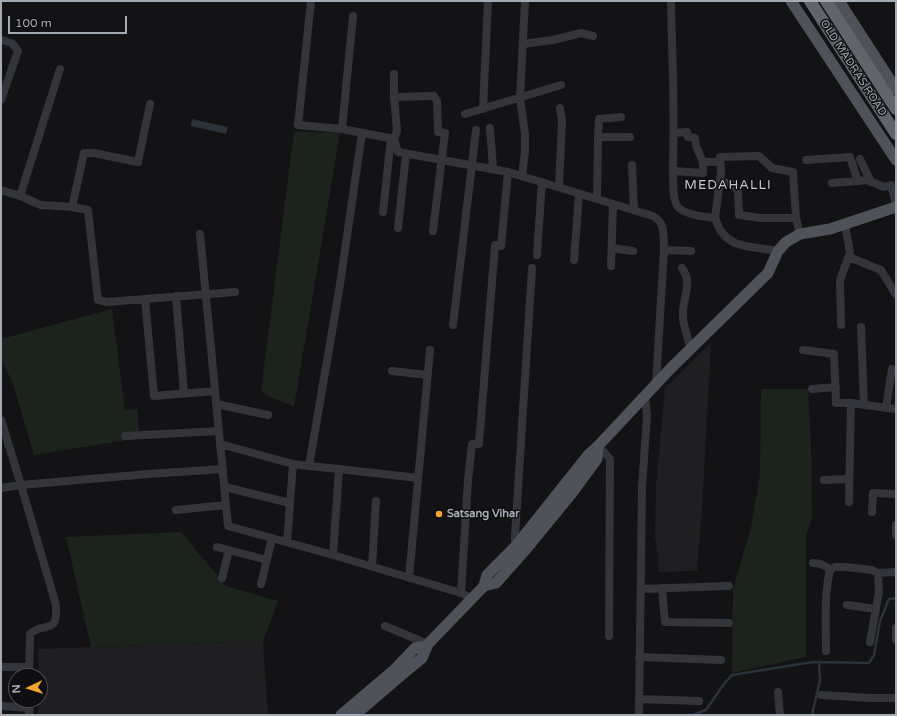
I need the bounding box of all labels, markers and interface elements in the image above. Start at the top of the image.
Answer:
scale bar [10,8,129,34]
text: 100 m [15,16,52,30]
street label: OLD MADRAS ROAD [817,17,889,119]
district label: MEDAHALLI [684,178,772,194]
place label: Satsang Vihar [447,507,519,521]
marker: Satsang Vihar [434,509,444,519]
north arrow [8,668,48,708]
text: N [10,684,23,694]

